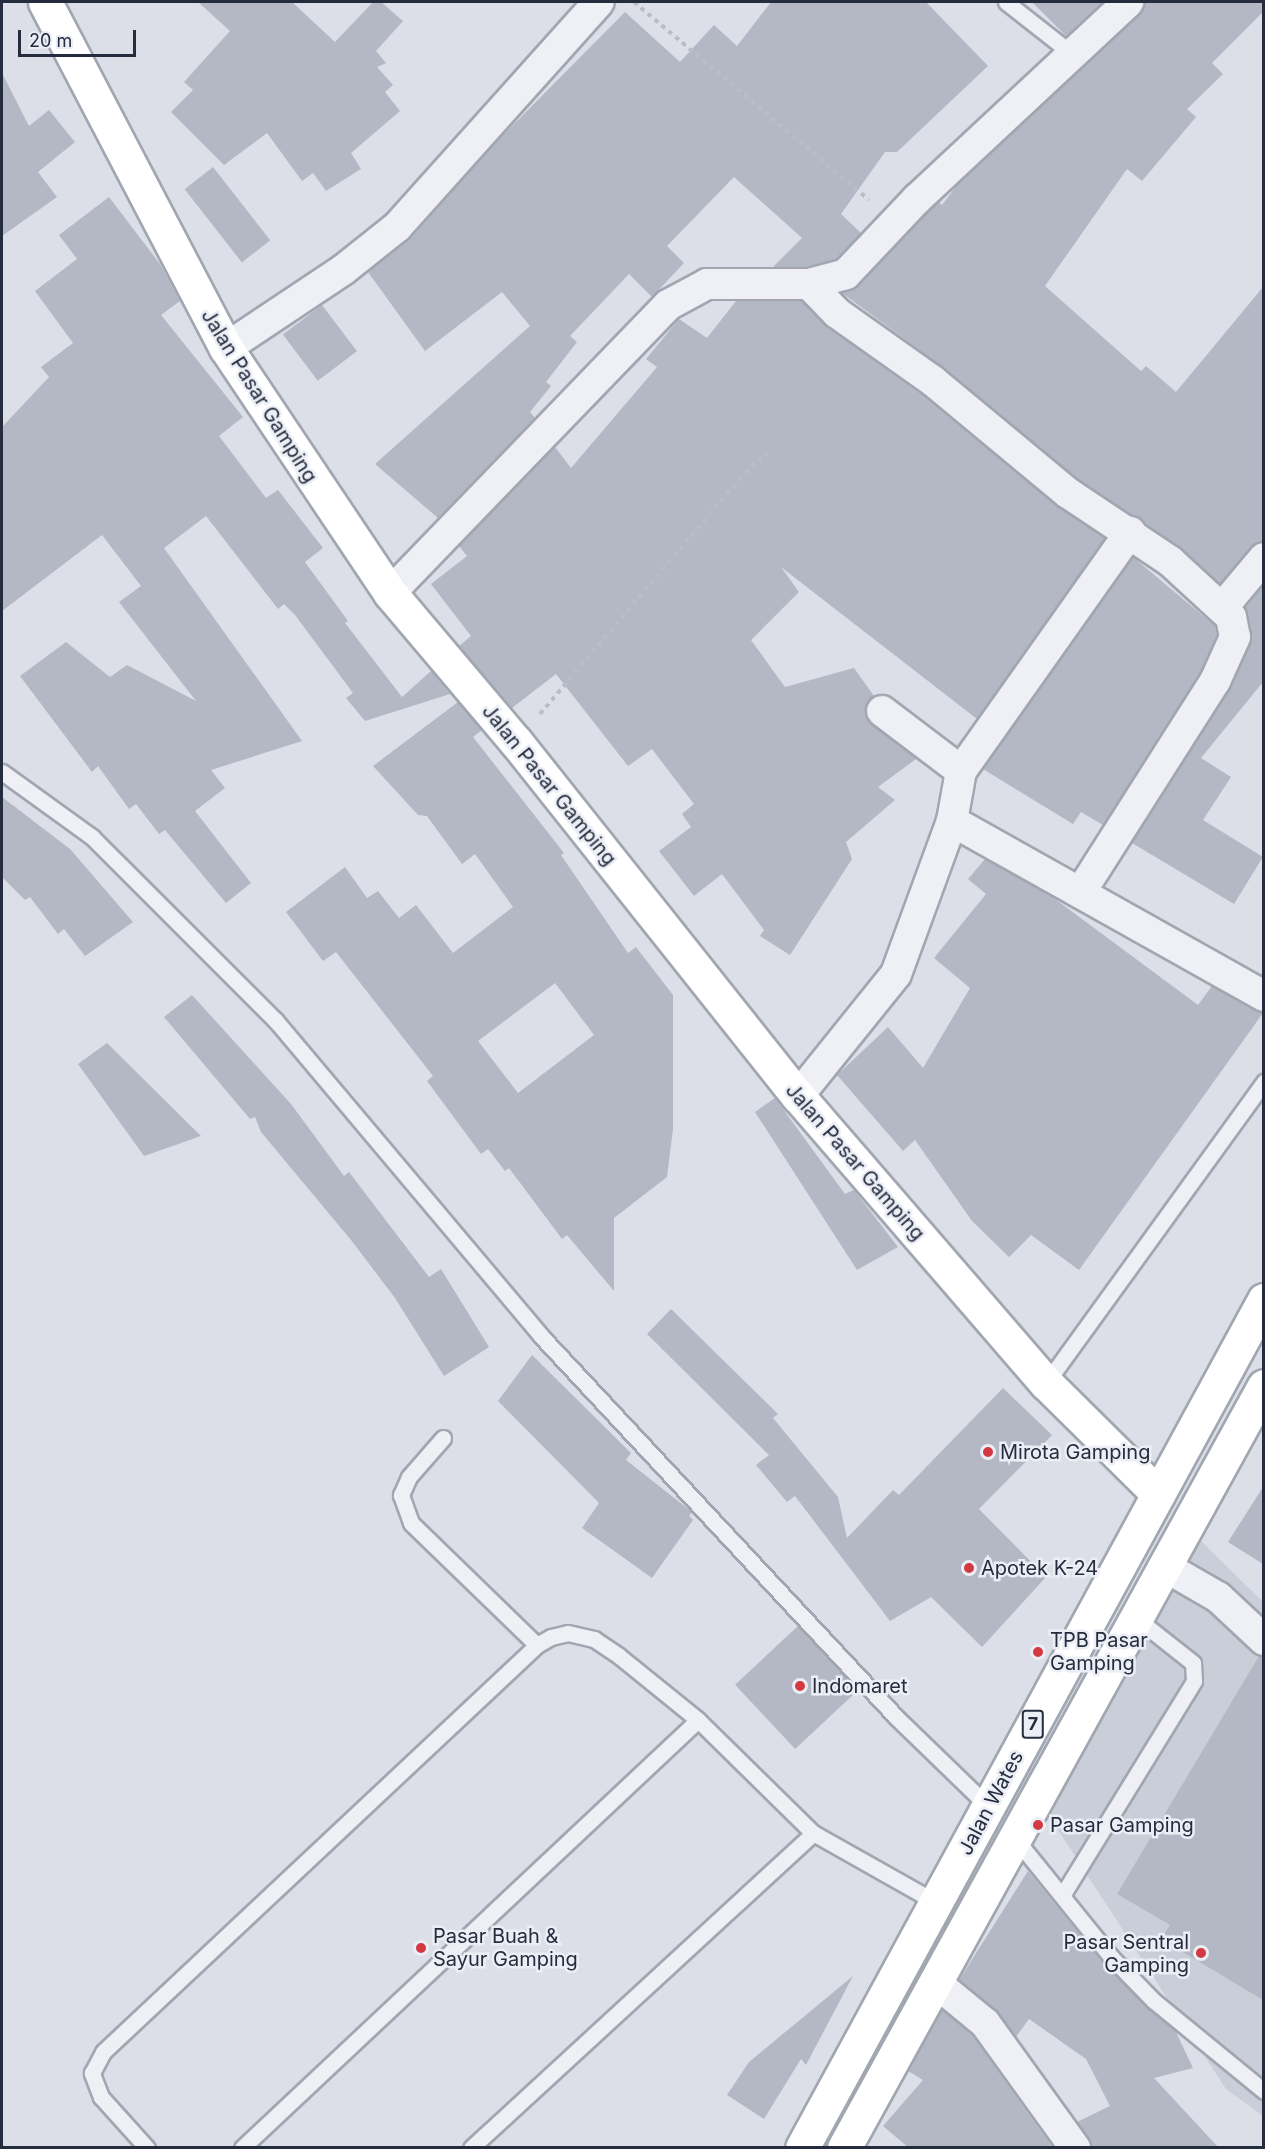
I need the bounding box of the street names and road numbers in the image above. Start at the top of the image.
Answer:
street label: Jalan Pasar Gamping [196,305,322,487]
street label: Jalan Pasar Gamping [477,700,621,870]
street label: Jalan Pasar Gamping [780,1079,930,1245]
road number: 7 [1021,1709,1045,1739]
street label: Jalan Wates [953,1747,1029,1859]

